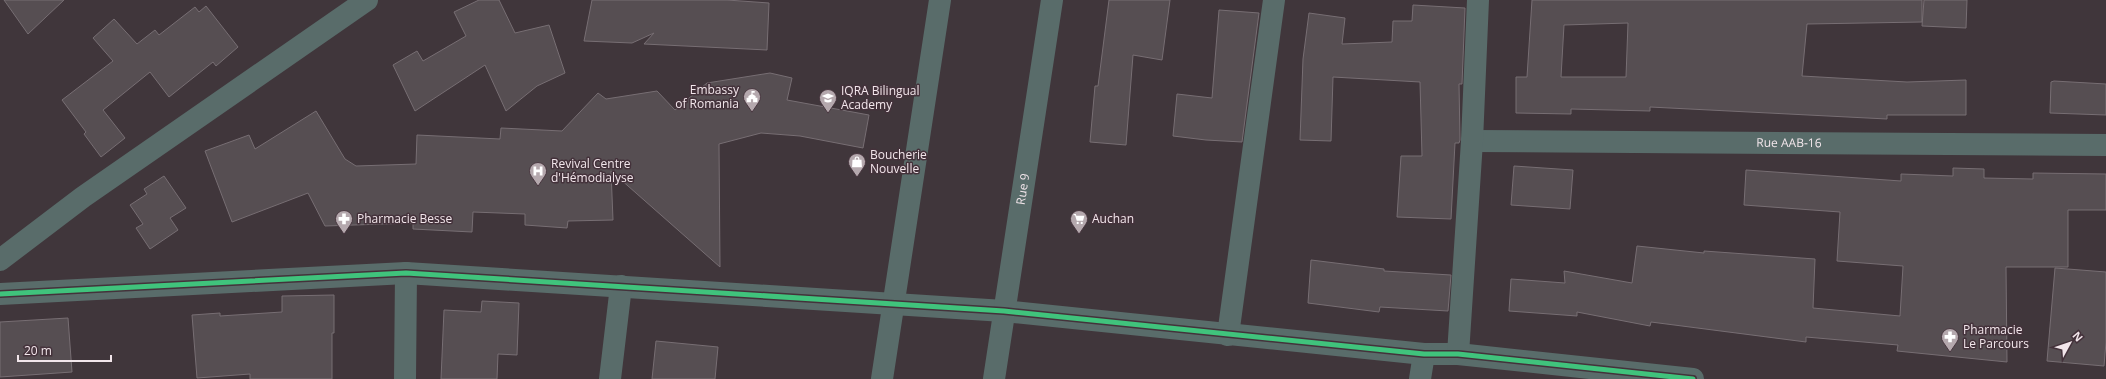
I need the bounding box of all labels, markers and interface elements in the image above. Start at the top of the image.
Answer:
place label: Embassy of Romania [675,81,740,112]
place label: IQRA Bilingual Academy [841,82,920,113]
public building icon: Embassy of Romania [742,87,762,112]
school or university icon: IQRA Bilingual Academy [818,88,838,113]
street label: Rue AAB-16 [1756,134,1822,151]
place label: Boucherie Nouvelle [870,146,927,177]
shop icon: Boucherie Nouvelle [847,152,867,177]
place label: Revival Centre d'Hémodialyse [551,155,634,186]
hospital icon: Revival Centre d'Hémodialyse [528,161,548,186]
street label: Rue 9 [1012,172,1033,206]
pharmacy icon: Pharmacie Besse [334,209,354,234]
supermarket icon: Auchan [1069,209,1089,234]
place label: Pharmacie Besse [357,210,452,227]
place label: Auchan [1092,210,1134,227]
place label: Pharmacie Le Parcours [1963,321,2029,352]
north arrow [2050,323,2090,363]
pharmacy icon: Pharmacie Le Parcours [1940,327,1960,352]
text: N [2069,328,2087,345]
scale bar [18,337,111,363]
text: 20 m [24,342,52,359]

